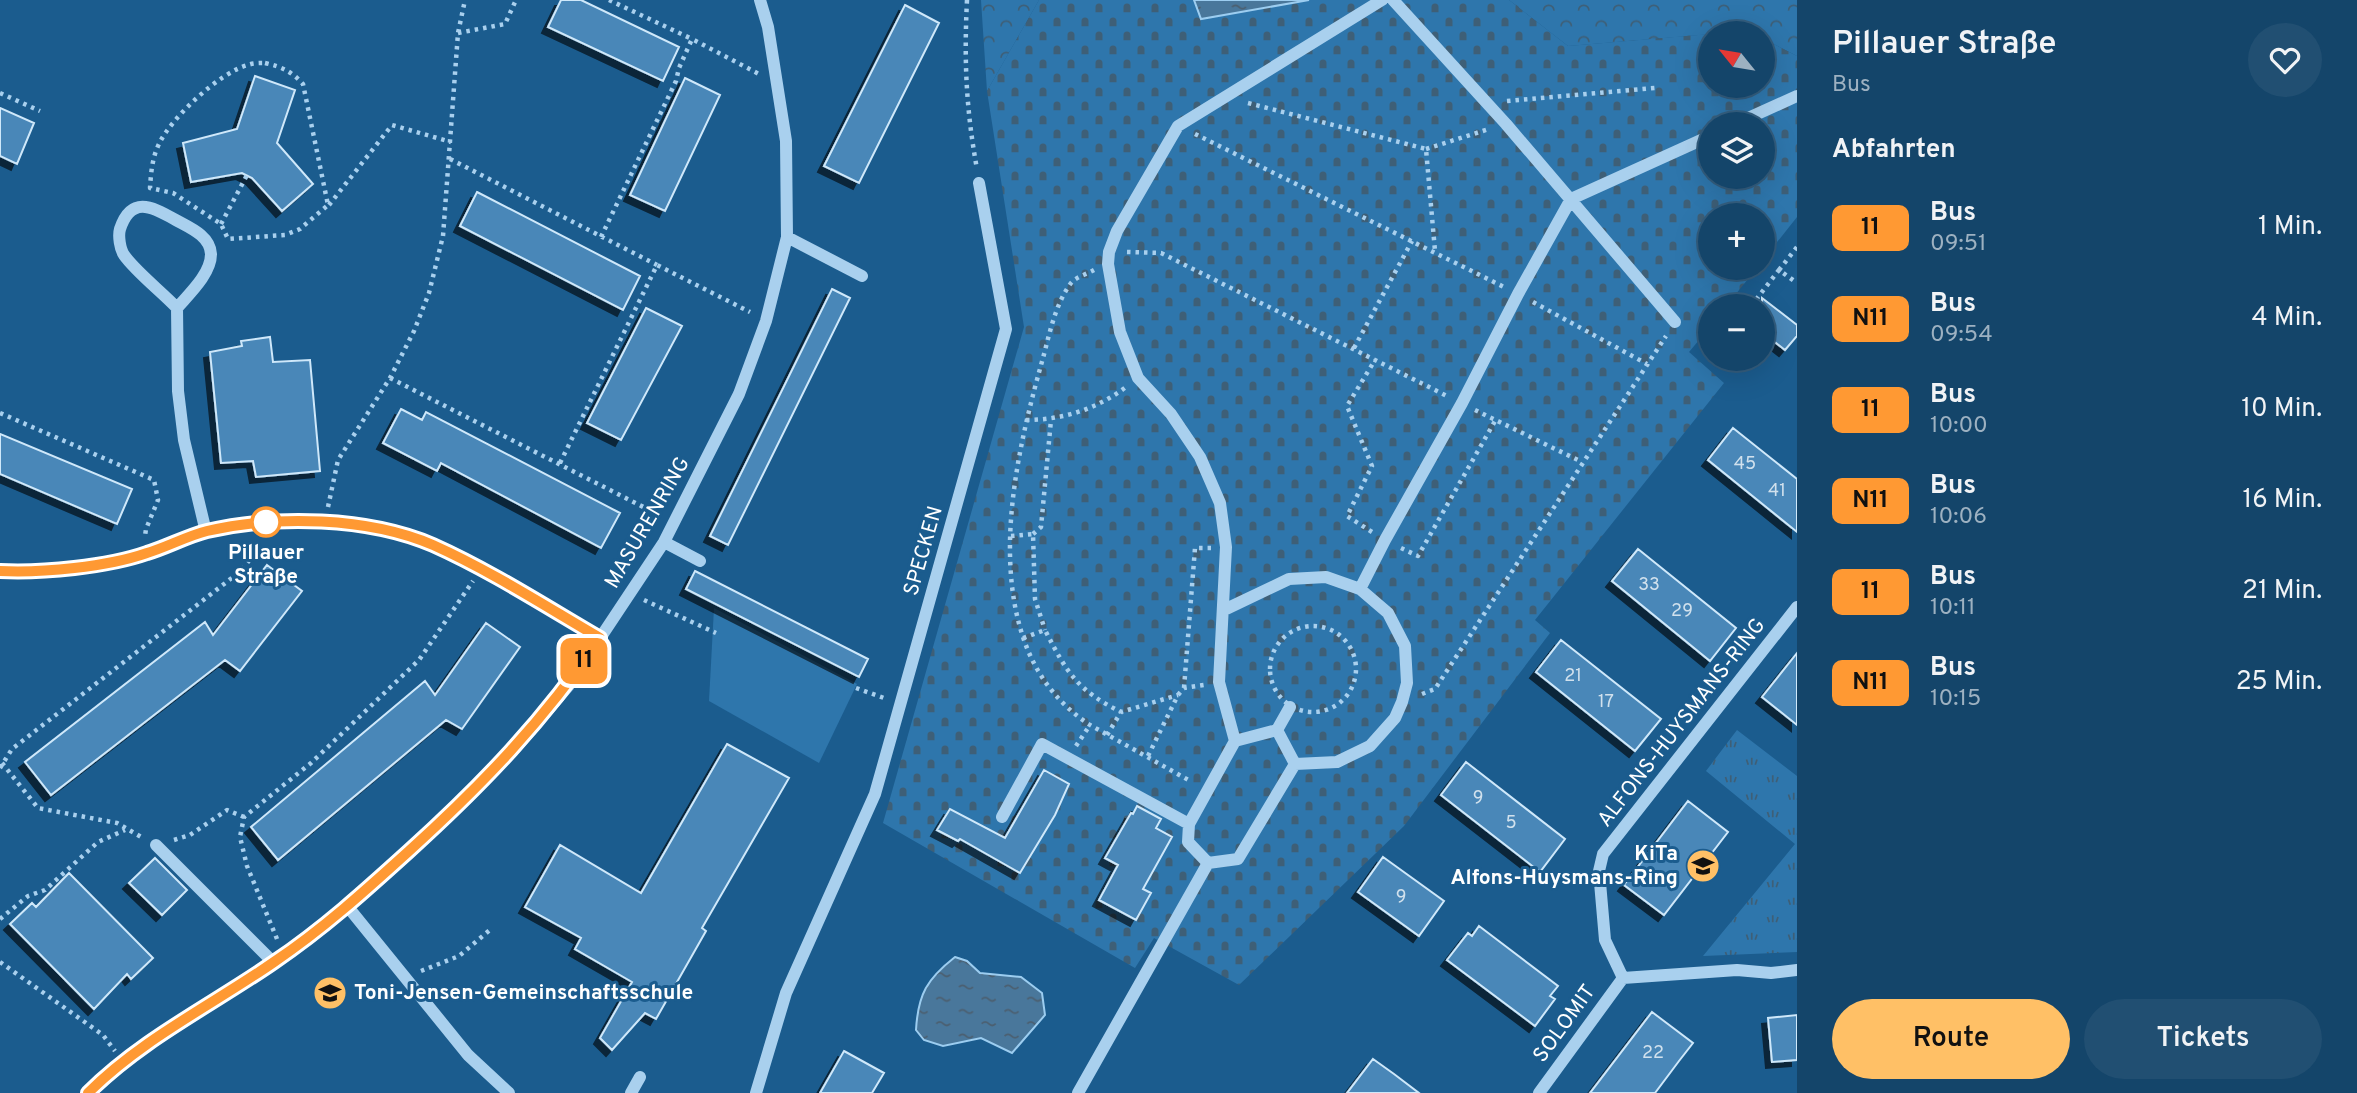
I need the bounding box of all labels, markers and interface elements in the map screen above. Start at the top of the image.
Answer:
north arrow [1698,21,1774,98]
map controls [1698,21,1775,371]
button: heart [2248,23,2322,97]
text: Pillauer Straße [1832,24,2056,66]
text: Bus [1832,71,1871,100]
button: layers [1698,112,1775,189]
text: Abfahrten [1832,134,1956,167]
text: Bus [1930,197,1976,230]
button: + [1698,203,1775,280]
text: 1 Min. [2258,211,2322,244]
text: 11 [1861,213,1880,243]
text: 09:51 [1930,230,1987,259]
text: Bus [1930,288,1976,321]
button: − [1698,294,1775,371]
text: 4 Min. [2252,302,2322,335]
text: N11 [1852,304,1889,334]
text: 09:54 [1930,321,1993,350]
text: Bus [1930,379,1976,412]
text: 10 Min. [2241,393,2322,426]
text: 11 [1861,395,1880,425]
text: 10:00 [1930,412,1988,441]
street label: MASURENRING [599,452,697,594]
house number: 45 [1734,453,1756,476]
text: Bus [1930,470,1976,503]
house number: 41 [1768,480,1786,503]
text: 16 Min. [2242,484,2322,517]
text: N11 [1852,486,1889,516]
street label: SPECKEN [898,503,950,599]
text: 10:06 [1930,503,1987,532]
marker: Pillauer Straße [251,507,281,537]
place label: Pillauer Straße [228,540,304,591]
text: Bus [1930,561,1976,594]
house number: 33 [1638,574,1660,597]
text: 21 Min. [2242,575,2322,608]
text: 11 [1861,577,1880,607]
text: 10:11 [1930,594,1976,623]
house number: 29 [1671,600,1693,623]
street label: ALFONS-HUYSMANS-RING [1592,613,1772,833]
line badge: 11 [552,638,616,684]
text: 11 [574,646,594,676]
text: Bus [1930,652,1976,685]
house number: 21 [1564,665,1582,688]
text: 25 Min. [2236,666,2322,699]
text: N11 [1852,668,1889,698]
text: 10:15 [1930,685,1981,714]
house number: 17 [1598,691,1614,714]
house number: 9 [1473,787,1483,810]
house number: 5 [1505,812,1517,835]
place label: KiTa Alfons-Huysmans-Ring [1450,841,1678,892]
school or university icon: KiTa Alfons-Huysmans-Ring [1684,847,1722,885]
house number: 9 [1396,886,1406,909]
school or university icon: Toni-Jensen-Gemeinschaftsschule [311,974,349,1012]
place label: Toni-Jensen-Gemeinschaftsschule [354,980,693,1007]
street label: SOLOMIT [1528,980,1602,1068]
button: Route [1832,999,2070,1079]
button: Tickets [2084,999,2322,1079]
house number: 22 [1642,1042,1664,1065]

